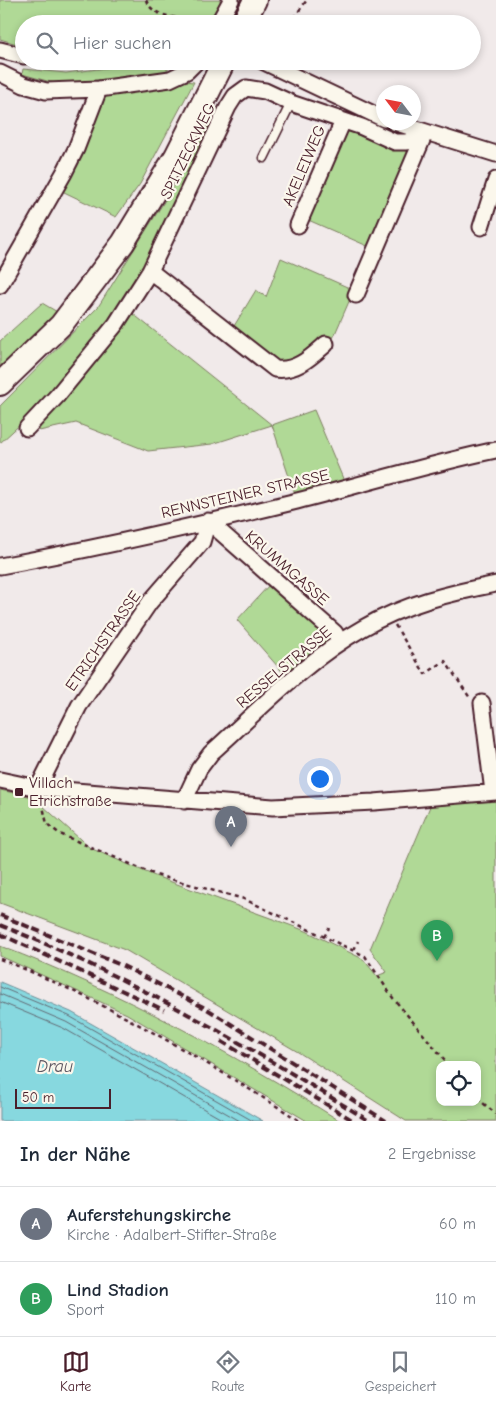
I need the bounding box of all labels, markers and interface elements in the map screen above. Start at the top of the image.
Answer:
search box [15,15,481,70]
icon: search [33,29,61,57]
text: Hier suchen [73,32,171,54]
north arrow [376,85,421,130]
street label: SPITZECKWEG [157,100,219,202]
street label: AKELEIWEG [279,123,329,209]
street label: RENNSTEINER STRASSE [159,466,331,522]
street label: KRUMMGASSE [242,527,333,609]
street label: ETRICHSTRASSE [62,587,144,695]
street label: RESSELSTRASSE [233,622,335,712]
your location [307,766,333,792]
place label: Villach Etrichstraße [29,774,111,810]
marker: Villach Etrichstraße [13,786,25,798]
pin: A [215,806,247,847]
pin: B [421,920,453,961]
water label: Drau [37,1056,73,1077]
map controls [436,1061,481,1106]
button: locate [436,1061,481,1106]
scale bar [15,1086,111,1109]
text: 50 m [22,1089,54,1106]
text: In der Nähe [20,1142,130,1166]
text: 2 Ergebnisse [388,1145,476,1163]
text: Auferstehungskirche [67,1204,231,1226]
text: A [32,1215,40,1233]
text: 60 m [439,1215,476,1233]
text: Kirche · Adalbert-Stifter-Straße [67,1226,277,1244]
text: Lind Stadion [67,1279,169,1301]
text: B [31,1290,41,1308]
text: 110 m [435,1290,476,1308]
text: Sport [67,1301,104,1319]
tab: Karte [60,1348,91,1395]
tab: Route [211,1348,245,1395]
tab: Gespeichert [365,1348,436,1395]

